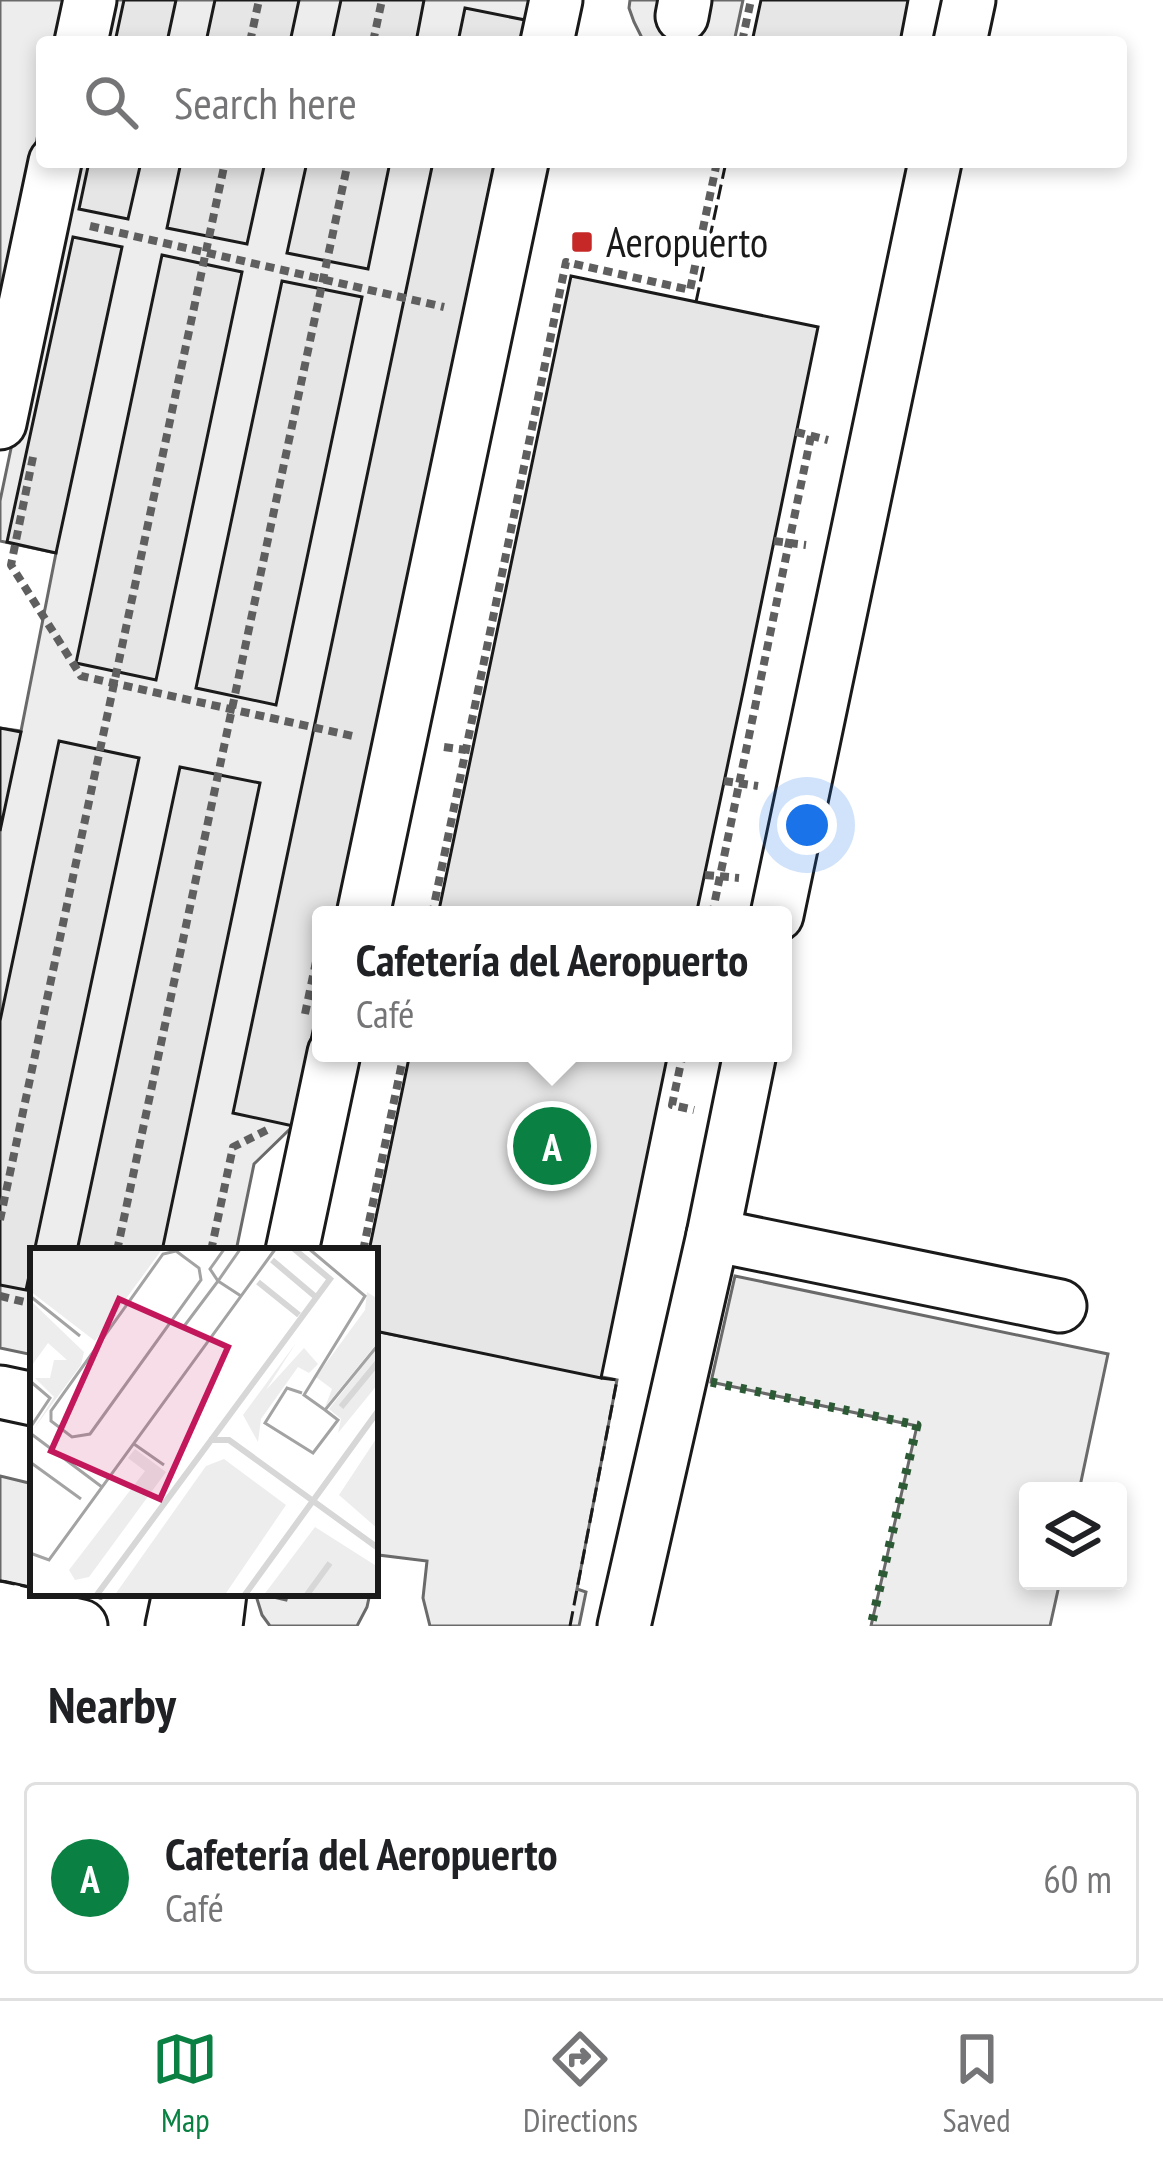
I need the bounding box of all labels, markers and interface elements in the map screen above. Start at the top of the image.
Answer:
search box [36,36,1127,168]
icon: search [78,69,144,135]
text: Search here [174,73,357,131]
place label: Aeropuerto [606,214,768,269]
marker: Aeropuerto [569,229,595,255]
your location [777,795,837,855]
popup [312,906,792,1062]
text: Cafetería del Aeropuerto [356,930,748,988]
text: Café [356,988,414,1039]
pin: A [513,1101,591,1191]
inset map [30,1248,378,1596]
map controls [1019,1482,1127,1590]
button: layers [1019,1482,1127,1590]
text: Nearby [48,1671,176,1737]
text: Cafetería del Aeropuerto [165,1824,558,1882]
text: A [80,1853,100,1904]
text: 60 m [1043,1853,1112,1904]
text: Café [165,1882,224,1933]
tab: Map [152,2026,218,2141]
tab: Directions [523,2026,638,2141]
tab: Saved [943,2026,1011,2141]

